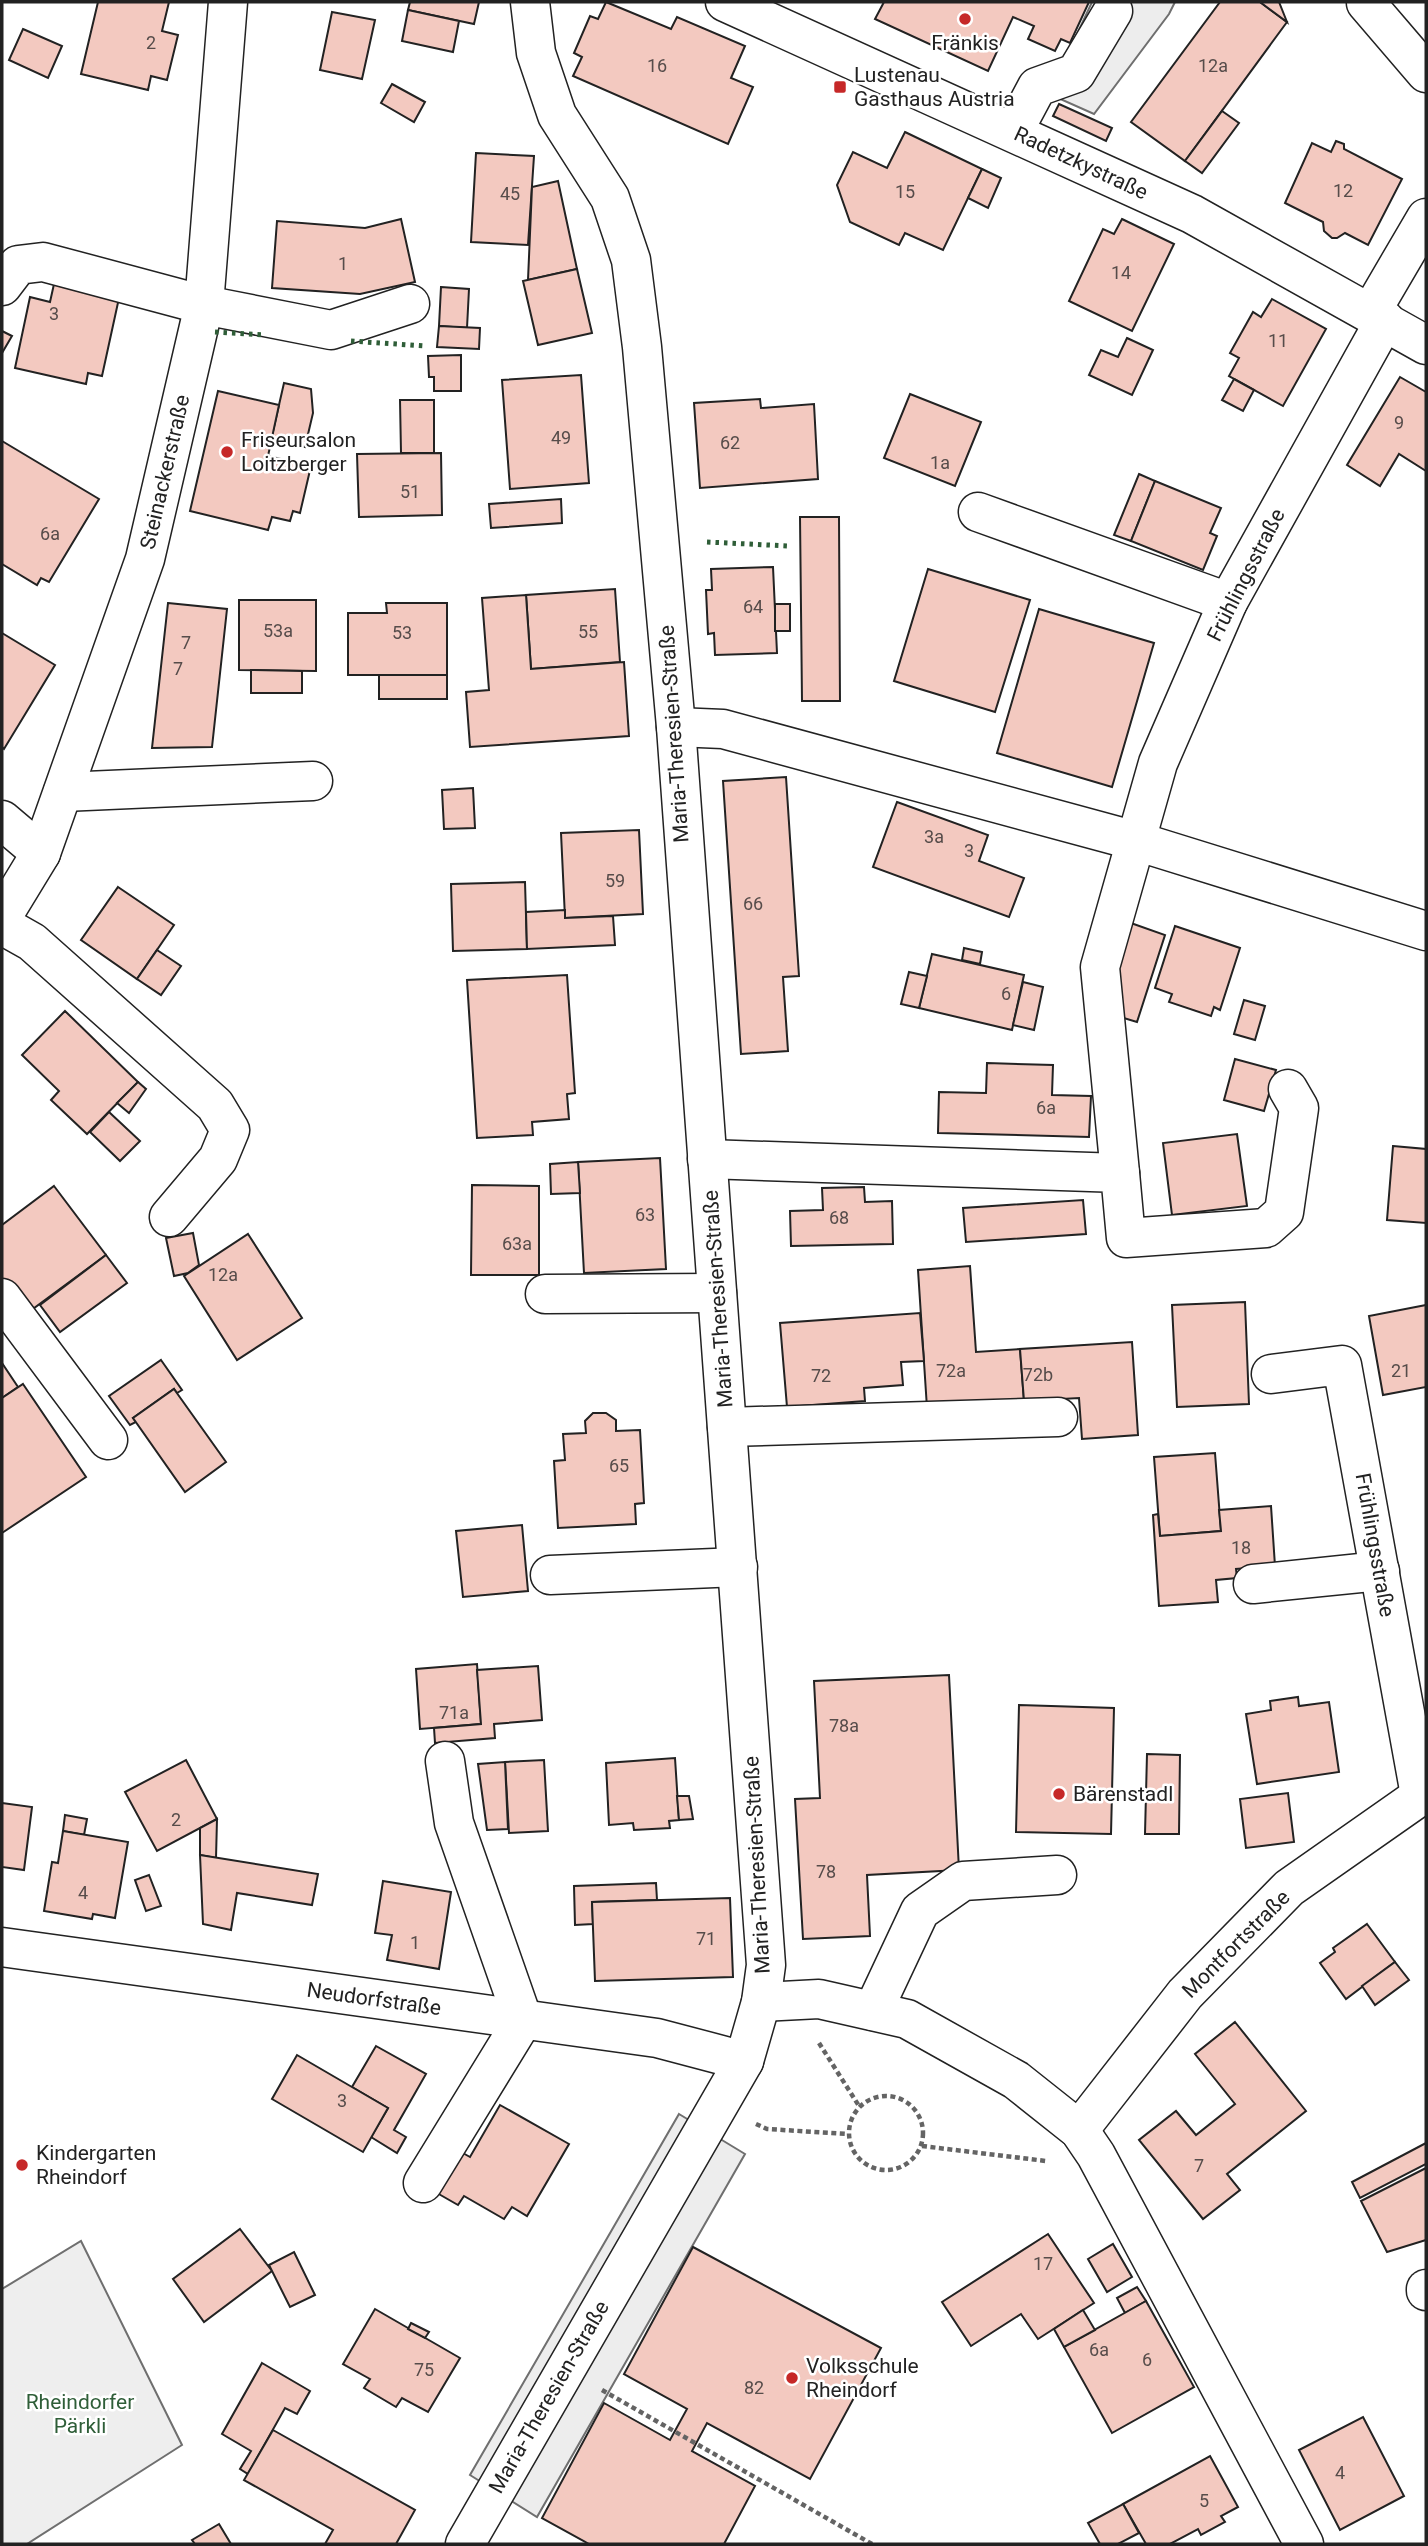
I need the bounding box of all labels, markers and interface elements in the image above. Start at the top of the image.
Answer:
marker: Fränkis [957,11,973,27]
place label: Fränkis [931,31,999,55]
house number: 2 [146,32,156,53]
house number: 16 [647,55,667,76]
house number: 12a [1198,55,1228,76]
place label: Lustenau Gasthaus Austria [854,63,1015,111]
marker: Lustenau Gasthaus Austria [832,79,848,95]
street label: Radetzkystraße [1010,122,1152,204]
house number: 12 [1333,180,1353,201]
house number: 15 [895,181,915,202]
house number: 45 [500,183,520,204]
house number: 1 [338,253,348,274]
house number: 14 [1111,262,1131,283]
house number: 3 [49,303,59,324]
house number: 11 [1268,330,1288,351]
street label: Steinackerstraße [136,392,194,552]
house number: 9 [1394,412,1404,433]
house number: 49 [551,427,571,448]
place label: Friseursalon Loitzberger [241,428,356,476]
house number: 62 [720,432,740,453]
marker: Friseursalon Loitzberger [219,444,235,460]
house number: 1a [930,452,950,473]
house number: 51 [400,481,420,502]
street label: Frühlingsstraße [1202,505,1290,645]
house number: 6a [40,523,60,544]
house number: 64 [743,596,763,617]
house number: 53a [263,620,293,641]
house number: 55 [578,621,598,642]
house number: 53 [392,622,412,643]
street label: Maria-Theresien-Straße [654,624,694,844]
house number: 7 [181,632,191,653]
house number: 7 [173,658,183,679]
house number: 3a [924,826,944,847]
house number: 3 [964,840,974,861]
house number: 59 [605,870,625,891]
house number: 66 [743,893,763,914]
house number: 6 [1001,983,1011,1004]
house number: 6a [1036,1097,1056,1118]
street label: Maria-Theresien-Straße [698,1189,738,1409]
house number: 63 [635,1204,655,1225]
house number: 68 [829,1207,849,1228]
house number: 63a [502,1233,532,1254]
house number: 12a [208,1264,238,1285]
house number: 72a [936,1360,966,1381]
house number: 21 [1391,1360,1411,1381]
house number: 72b [1023,1364,1053,1385]
house number: 72 [811,1365,831,1386]
house number: 65 [609,1455,629,1476]
street label: Frühlingsstraße [1351,1471,1399,1619]
house number: 18 [1231,1537,1251,1558]
house number: 71a [439,1702,469,1723]
house number: 78a [829,1715,859,1736]
street label: Maria-Theresien-Straße [739,1755,775,1975]
place label: Bärenstadl [1073,1782,1173,1806]
marker: Bärenstadl [1051,1786,1067,1802]
house number: 2 [171,1809,181,1830]
house number: 78 [816,1861,836,1882]
house number: 4 [78,1882,88,1903]
street label: Montfortstraße [1177,1885,1295,2003]
house number: 71 [696,1928,716,1949]
house number: 1 [410,1932,420,1953]
street label: Neudorfstraße [305,1978,443,2020]
house number: 3 [337,2090,347,2111]
place label: Kindergarten Rheindorf [36,2141,156,2189]
house number: 7 [1194,2155,1204,2176]
marker: Kindergarten Rheindorf [14,2157,30,2173]
house number: 17 [1033,2253,1053,2274]
street label: Maria-Theresien-Straße [484,2297,614,2497]
house number: 6a [1089,2339,1109,2360]
house number: 6 [1142,2349,1152,2370]
place label: Volksschule Rheindorf [806,2354,919,2402]
house number: 75 [414,2359,434,2380]
marker: Volksschule Rheindorf [784,2370,800,2386]
house number: 82 [744,2377,764,2398]
park label: Rheindorfer Pärkli [26,2390,134,2438]
house number: 4 [1335,2462,1345,2483]
house number: 5 [1199,2490,1209,2511]

